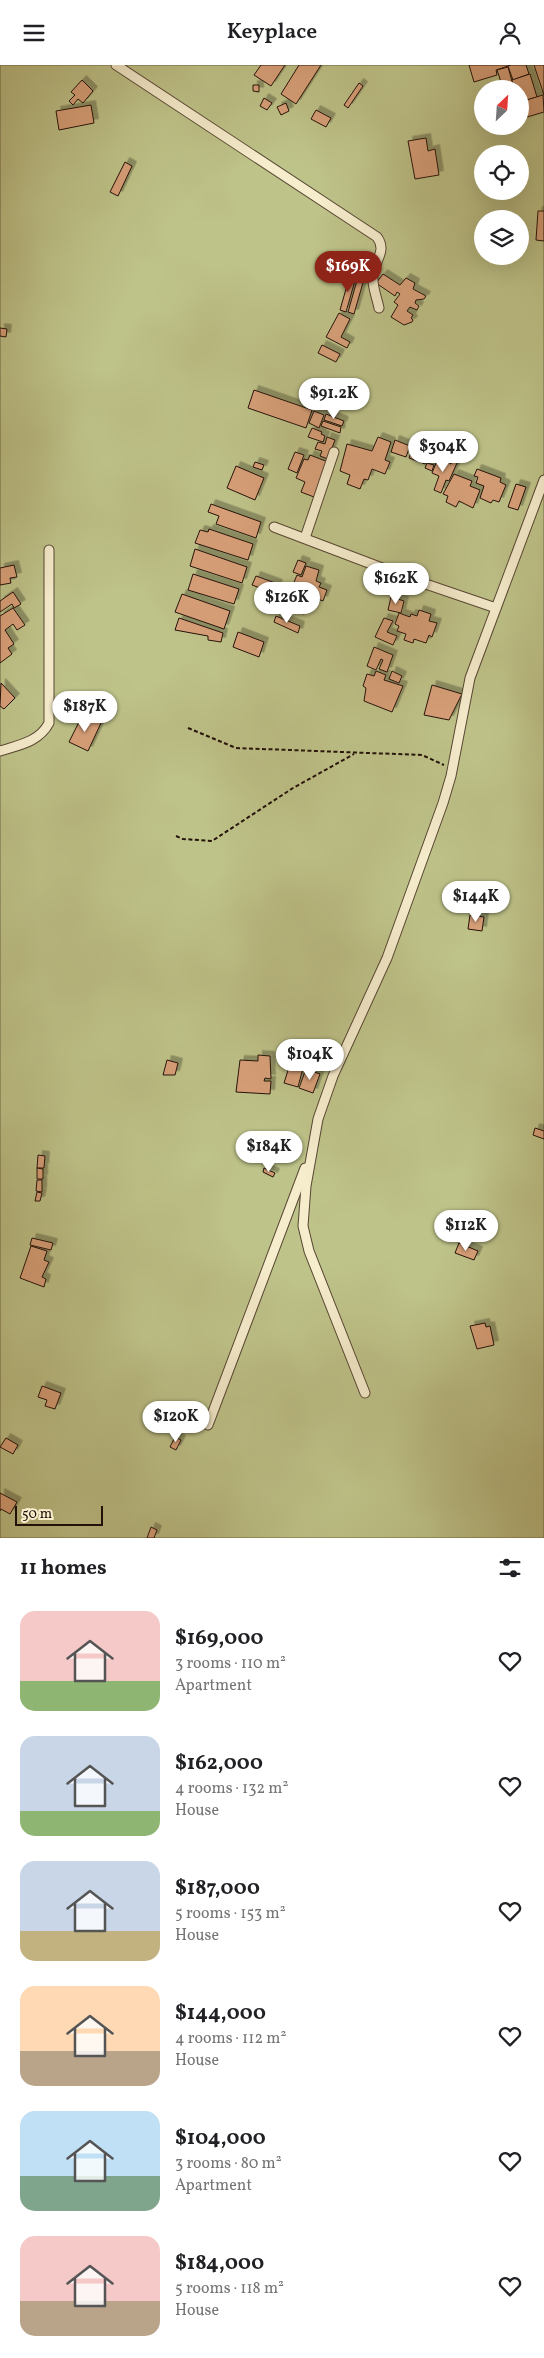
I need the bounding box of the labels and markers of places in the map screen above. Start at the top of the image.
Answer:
pin: $169K [313,251,383,293]
pin: $91.2K [293,377,375,420]
pin: $304K [408,431,478,473]
pin: $162K [361,563,431,605]
pin: $126K [252,581,322,624]
pin: $187K [50,691,120,733]
pin: $144K [441,881,511,923]
pin: $104K [275,1039,345,1081]
pin: $184K [234,1131,304,1173]
pin: $112K [431,1209,501,1252]
pin: $120K [141,1401,211,1443]

